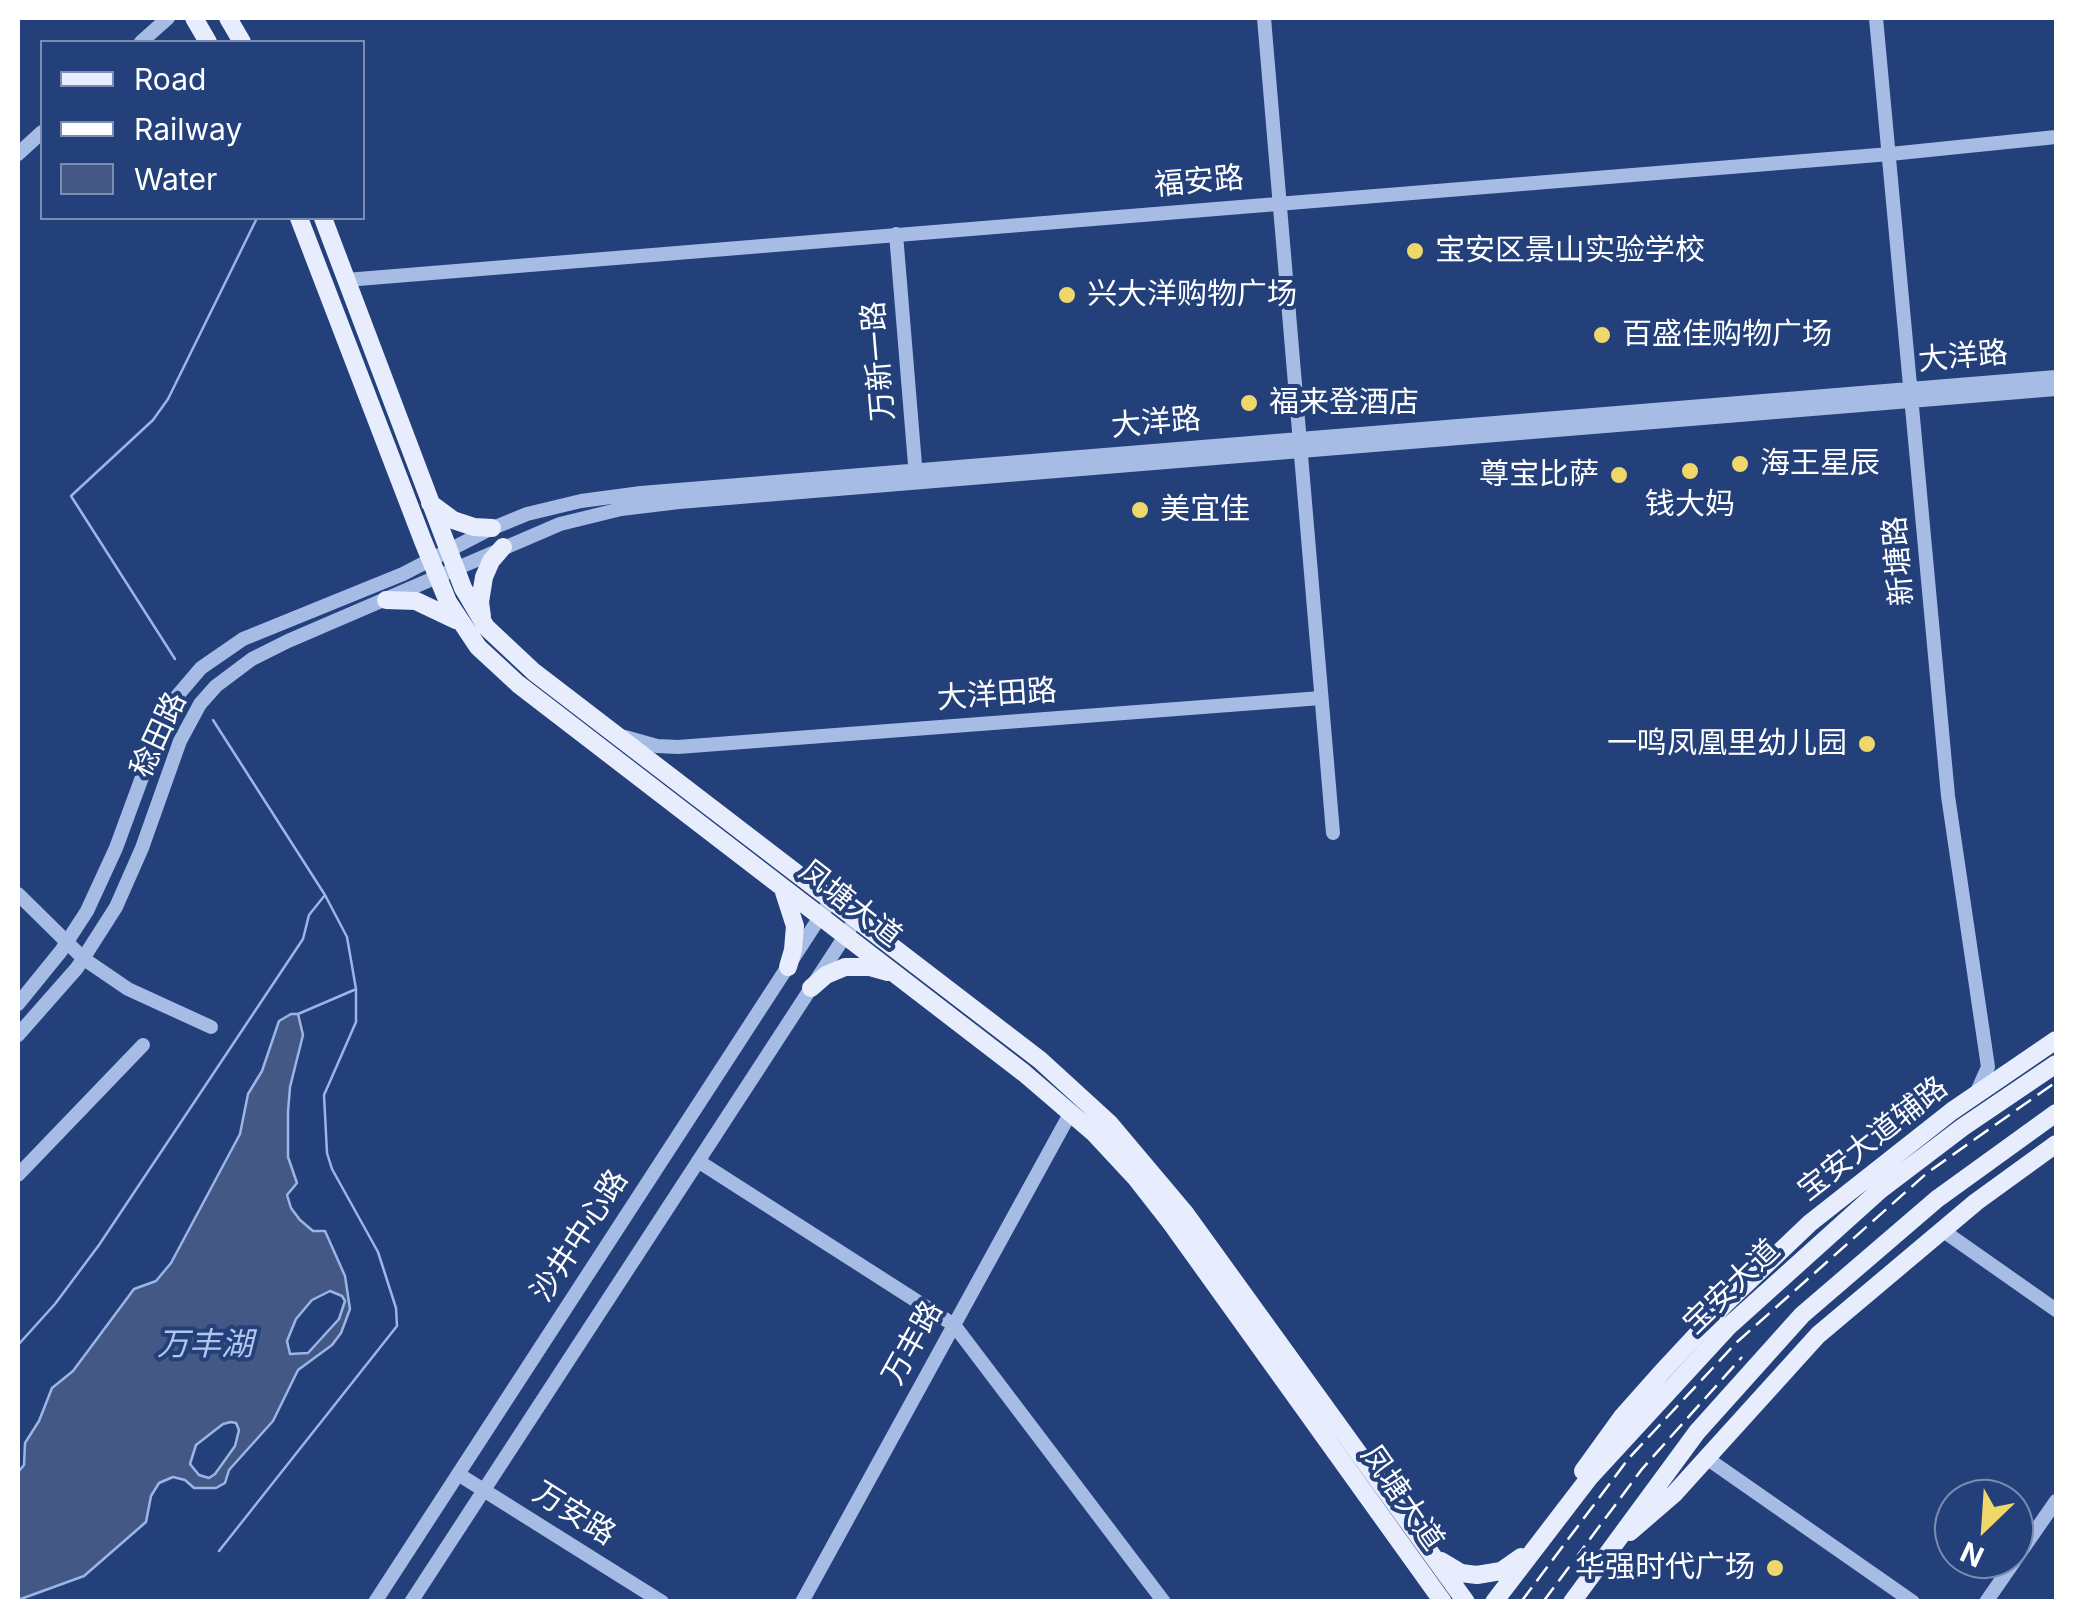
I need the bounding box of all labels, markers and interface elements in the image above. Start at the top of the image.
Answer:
legend [40,40,365,220]
text: Road [134,61,206,97]
text: Railway [134,111,242,147]
street label: 福安路 [1153,160,1245,204]
text: Water [134,161,217,197]
place label: 宝安区景山实验学校 [1435,233,1705,269]
marker: 宝安区景山实验学校 [1404,240,1426,262]
place label: 兴大洋购物广场 [1087,277,1297,313]
marker: 兴大洋购物广场 [1056,284,1078,306]
street label: 万新一路 [856,300,902,422]
place label: 百盛佳购物广场 [1622,317,1832,353]
marker: 百盛佳购物广场 [1591,324,1613,346]
street label: 大洋路 [1917,335,2009,379]
place label: 福来登酒店 [1269,385,1419,421]
marker: 福来登酒店 [1238,392,1260,414]
street label: 大洋路 [1110,401,1202,445]
place label: 海王星辰 [1760,446,1880,482]
marker: 海王星辰 [1729,453,1751,475]
place label: 尊宝比萨 [1479,457,1599,493]
marker: 钱大妈 [1679,460,1701,482]
marker: 尊宝比萨 [1608,464,1630,486]
place label: 钱大妈 [1645,487,1735,523]
place label: 美宜佳 [1160,492,1250,528]
marker: 美宜佳 [1129,499,1151,521]
street label: 新塘路 [1877,515,1921,607]
street label: 大洋田路 [936,673,1058,717]
street label: 稔田路 [124,687,194,783]
place label: 一鸣凤凰里幼儿园 [1607,726,1847,762]
marker: 一鸣凤凰里幼儿园 [1856,733,1878,755]
street label: 凤塘大道 [792,853,908,955]
street label: 宝安大道辅路 [1791,1069,1955,1209]
street label: 沙井中心路 [524,1163,636,1309]
street label: 宝安大道 [1676,1232,1788,1342]
street label: 万丰路 [875,1295,951,1391]
water label: 万丰湖 [157,1326,253,1364]
street label: 凤塘大道 [1353,1439,1451,1557]
street label: 万安路 [526,1475,622,1553]
north arrow [1934,1479,2034,1579]
text: N [1955,1534,1989,1574]
place label: 华强时代广场 [1575,1550,1755,1586]
marker: 华强时代广场 [1764,1557,1786,1579]

